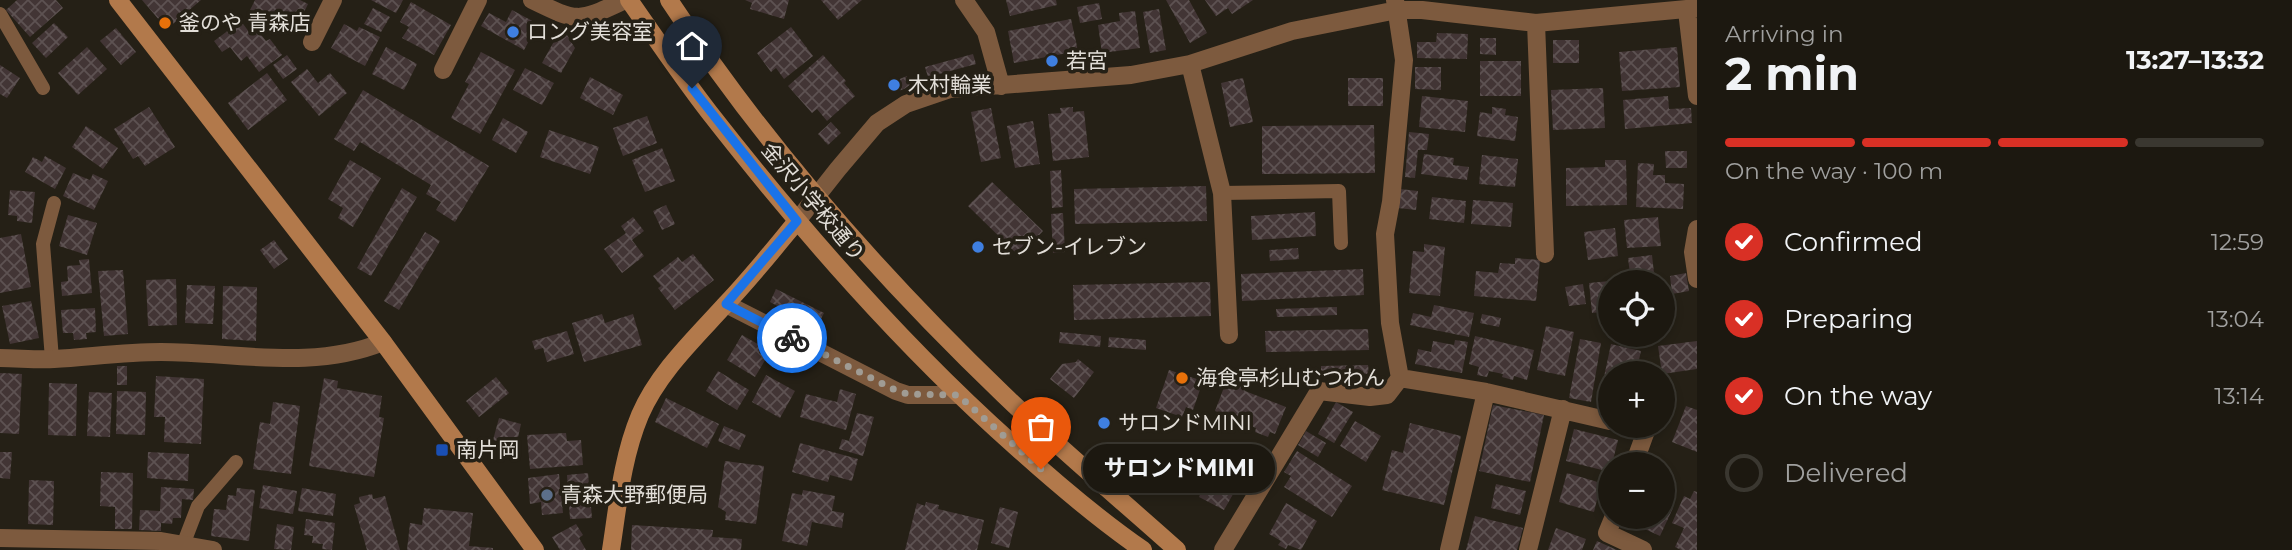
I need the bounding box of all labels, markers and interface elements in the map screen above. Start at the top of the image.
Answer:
place label: 釜のや 青森店 [179,10,311,35]
marker: 釜のや 青森店 [157,15,173,31]
pin [662,16,722,88]
place label: ロング美容室 [527,19,653,44]
text: Arriving in [1725,20,1844,48]
marker: ロング美容室 [505,24,521,40]
icon: home [673,27,711,65]
text: 13:27–13:32 [2126,44,2264,76]
text: 2 min [1725,45,1859,102]
place label: 若宮 [1066,48,1108,73]
marker: 若宮 [1044,53,1060,69]
place label: 木村輪業 [908,72,992,97]
marker: 木村輪業 [886,77,902,93]
street label: 金沢小学校通り [757,137,870,266]
text: On the way · 100 m [1725,157,1943,185]
icon: check [1725,223,1763,261]
text: Confirmed [1784,226,1923,258]
text: 12:59 [2211,228,2264,256]
place label: セブン-イレブン [992,234,1147,259]
marker: セブン-イレブン [970,239,986,255]
map controls [1598,270,1675,529]
button: locate [1598,270,1675,347]
icon: check [1725,300,1763,338]
courier [757,303,827,373]
text: Preparing [1784,303,1913,335]
text: 13:04 [2207,305,2264,333]
icon: bike [773,319,811,357]
button: + [1598,361,1675,438]
place label: 海食亭杉山むつわん [1196,365,1385,390]
marker: 海食亭杉山むつわん [1174,370,1190,386]
icon: check [1725,377,1763,415]
text: On the way [1784,380,1932,412]
text: 13:14 [2214,382,2264,410]
pin [1011,397,1071,469]
icon: bag [1022,408,1060,446]
place label: サロンドMINI [1118,410,1252,435]
marker: サロンドMINI [1096,415,1112,431]
place label: 南片岡 [456,437,519,462]
marker: 南片岡 [434,442,450,458]
callout: サロンドMIMI [1083,444,1276,494]
button: − [1598,452,1675,529]
text: サロンドMIMI [1103,454,1255,482]
text: Delivered [1784,457,1908,489]
place label: 青森大野郵便局 [561,482,708,507]
marker: 青森大野郵便局 [539,487,555,503]

